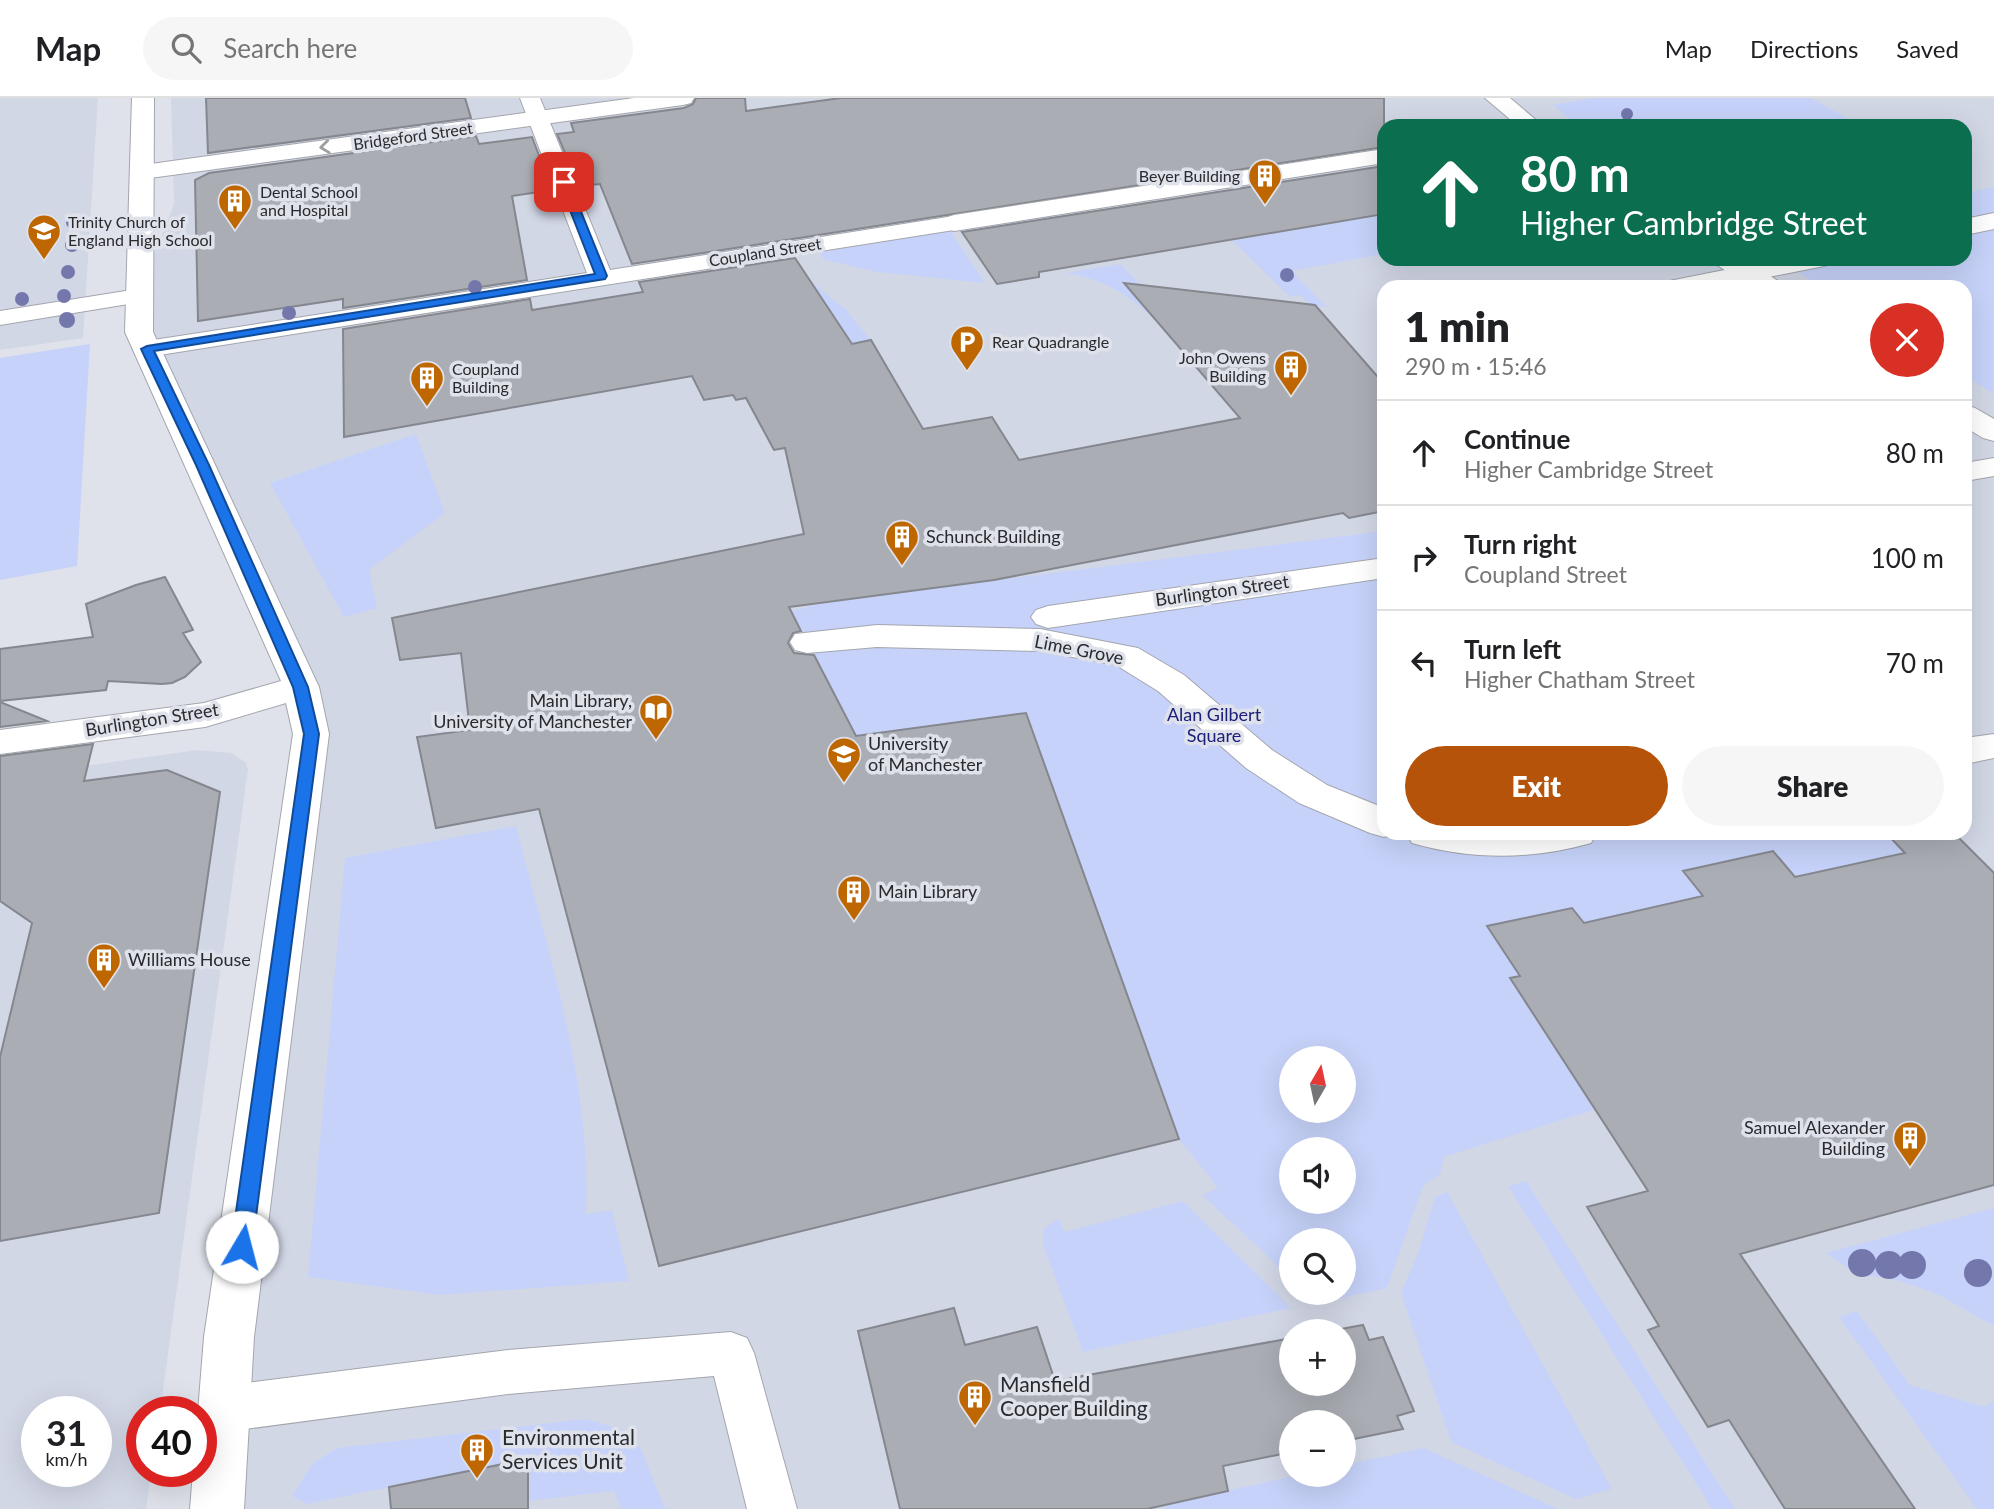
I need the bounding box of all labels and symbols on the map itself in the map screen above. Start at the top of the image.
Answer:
street label: Bridgeford Street [352,118,474,153]
one-way arrow [320,140,331,155]
pin [534,152,594,212]
building icon: Beyer Building [1246,157,1284,206]
place label: Beyer Building [1139,166,1240,185]
building icon: Dental School and Hospital [216,182,254,231]
place label: Dental School and Hospital [260,182,358,219]
school or university icon: Trinity Church of England High School [25,212,63,261]
place label: Trinity Church of England High School [68,212,212,249]
street label: Coupland Street [707,233,823,270]
parking icon: Rear Quadrangle [948,323,986,372]
place label: Rear Quadrangle [992,332,1109,351]
place label: John Owens Building [1179,348,1266,385]
building icon: John Owens Building [1272,348,1310,397]
building icon: Coupland Building [408,359,446,408]
place label: Coupland Building [452,359,519,396]
building icon: Schunck Building [883,518,921,567]
place label: Schunck Building [926,525,1061,547]
street label: Burlington Street [1154,570,1291,610]
street label: Lime Grove [1033,630,1126,668]
place label: Main Library, University of Manchester [433,689,632,732]
library icon: Main Library, University of Manchester [637,692,675,741]
street label: Burlington Street [84,698,221,740]
park label: Alan Gilbert Square [1167,703,1262,746]
place label: University of Manchester [868,732,983,775]
school or university icon: University of Manchester [825,735,863,784]
building icon: Main Library [835,873,873,922]
place label: Main Library [878,880,978,902]
building icon: Williams House [85,941,123,990]
place label: Williams House [128,948,251,970]
north arrow [1279,1046,1356,1124]
place label: Samuel Alexander Building [1744,1116,1885,1159]
building icon: Samuel Alexander Building [1891,1119,1929,1168]
position arrow [205,1210,279,1284]
place label: Mansfield Cooper Building [1000,1371,1148,1420]
building icon: Mansfield Cooper Building [956,1378,994,1427]
speed limit sign: 40 [126,1396,217,1487]
place label: Environmental Services Unit [502,1424,635,1473]
building icon: Environmental Services Unit [458,1431,496,1480]

